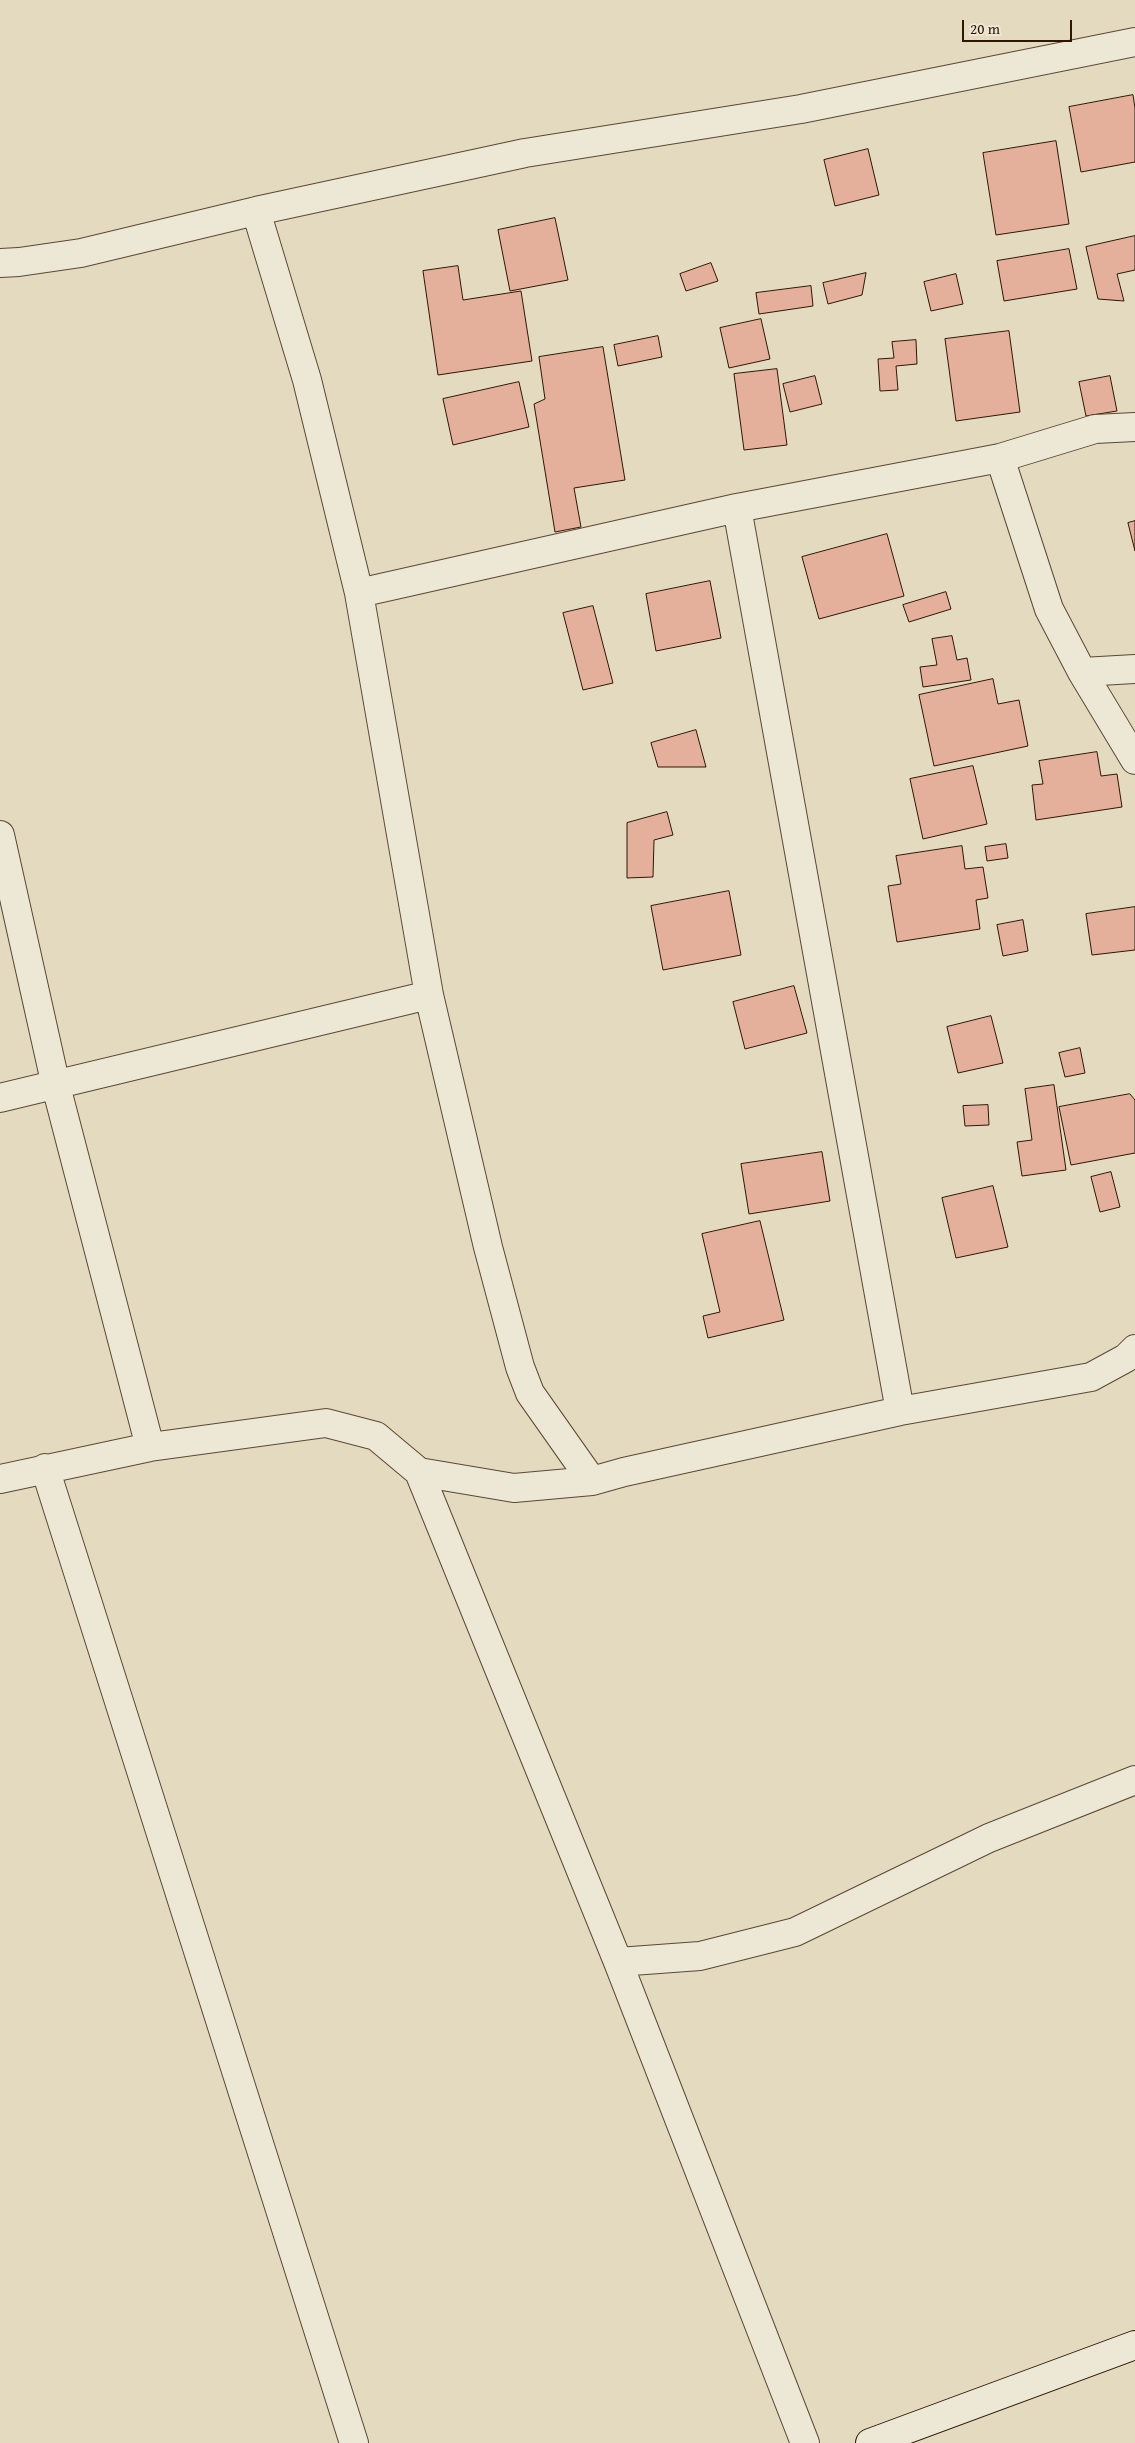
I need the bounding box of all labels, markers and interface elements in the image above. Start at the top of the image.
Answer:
scale bar [965,10,1075,42]
text: 20 m [970,18,1000,39]

